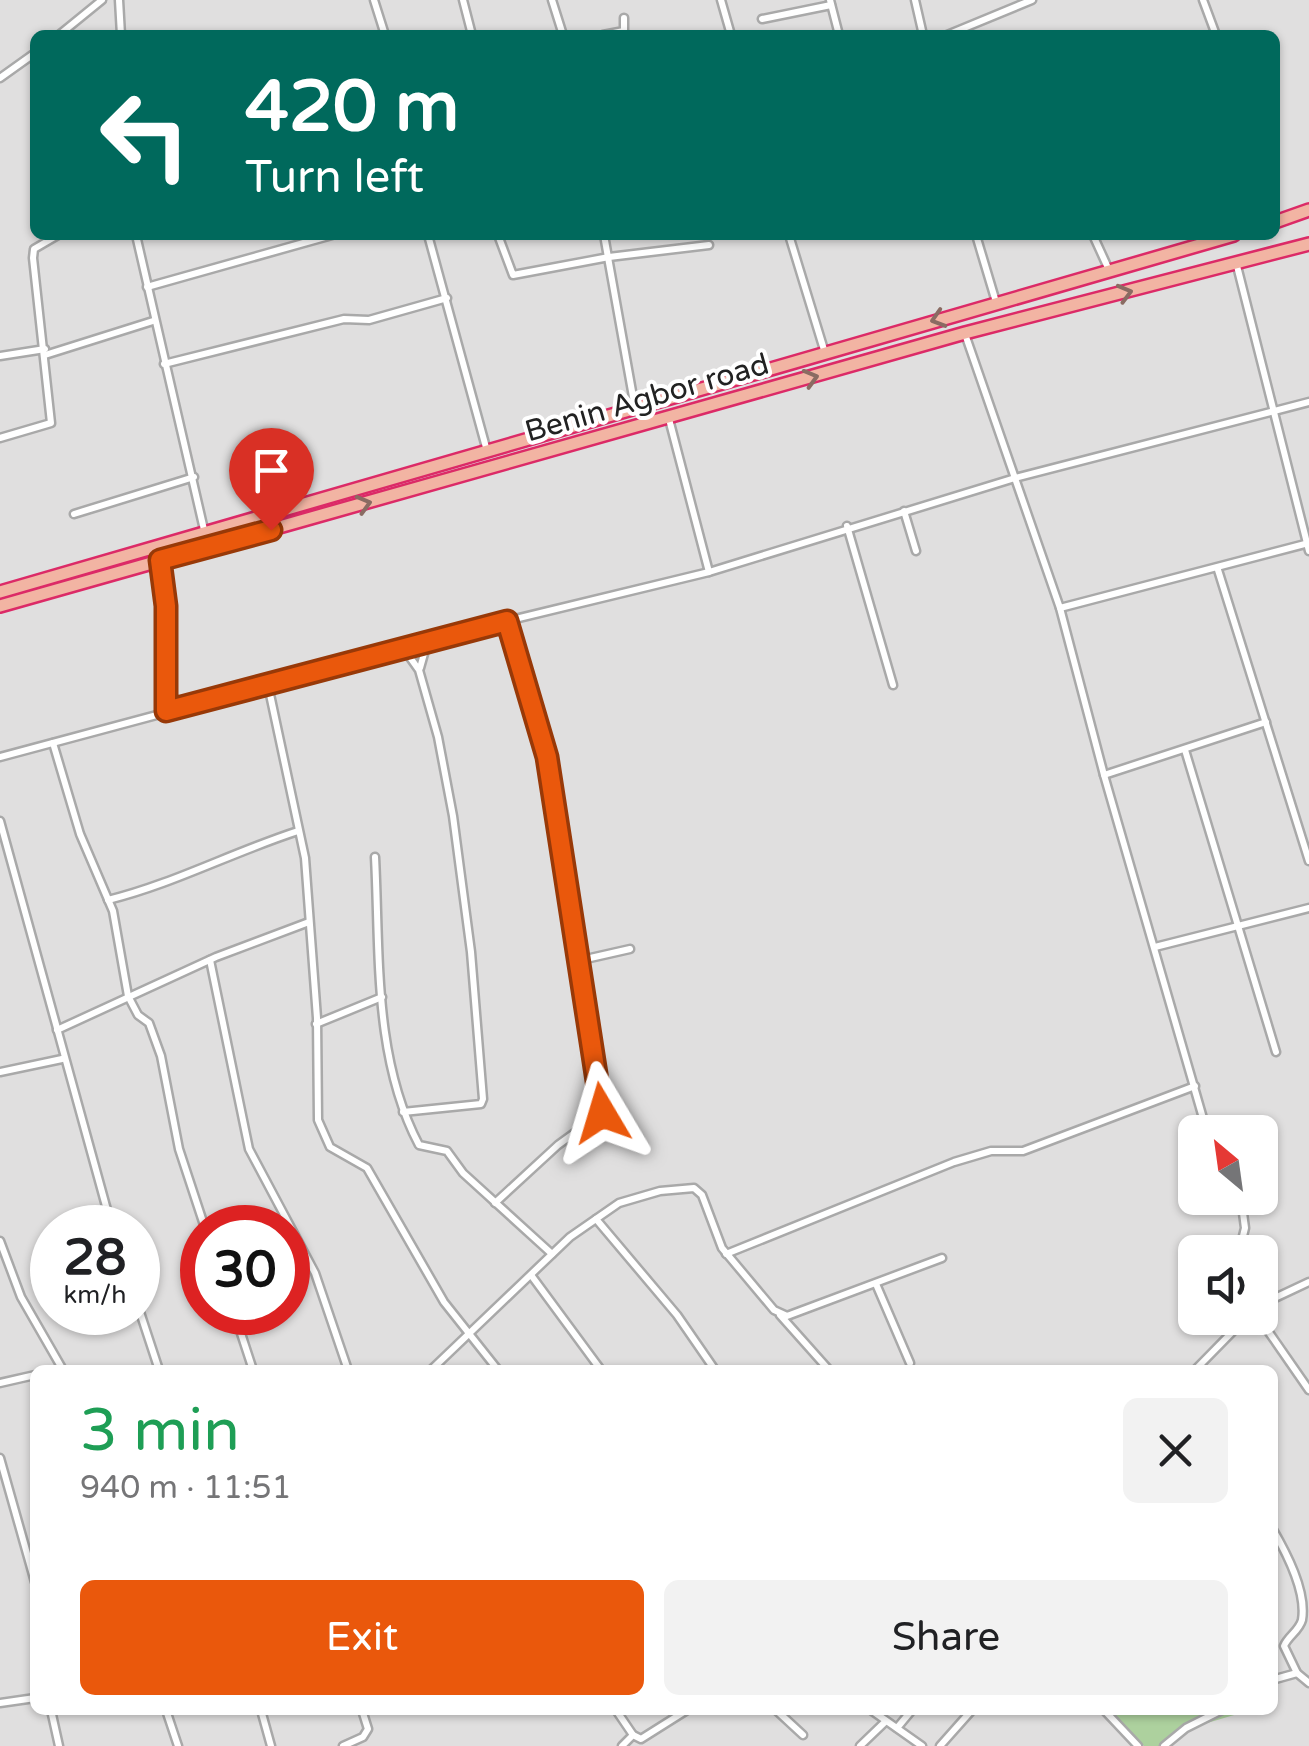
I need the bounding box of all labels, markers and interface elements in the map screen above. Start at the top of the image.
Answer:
text: 420 m [245,66,459,150]
icon: left [80,70,210,200]
text: Turn left [245,151,424,205]
one-way arrow [1116,284,1133,305]
one-way arrow [930,307,947,328]
street label: Benin Agbor road [521,345,773,451]
one-way arrow [802,369,819,390]
pin [229,428,314,531]
icon: arrive [244,443,299,498]
one-way arrow [354,495,371,516]
position arrow [550,1061,654,1165]
north arrow [1178,1115,1278,1215]
map controls [1178,1115,1278,1335]
speed limit sign: 30 [180,1205,310,1335]
text: 28 [64,1228,126,1288]
button: sound [1178,1235,1278,1335]
text: km/h [64,1280,126,1310]
text: 3 min [80,1395,240,1467]
button: close [1123,1398,1228,1503]
text: 940 m · 11:51 [80,1469,292,1507]
button: Exit [80,1580,644,1695]
button: Share [664,1580,1228,1695]

